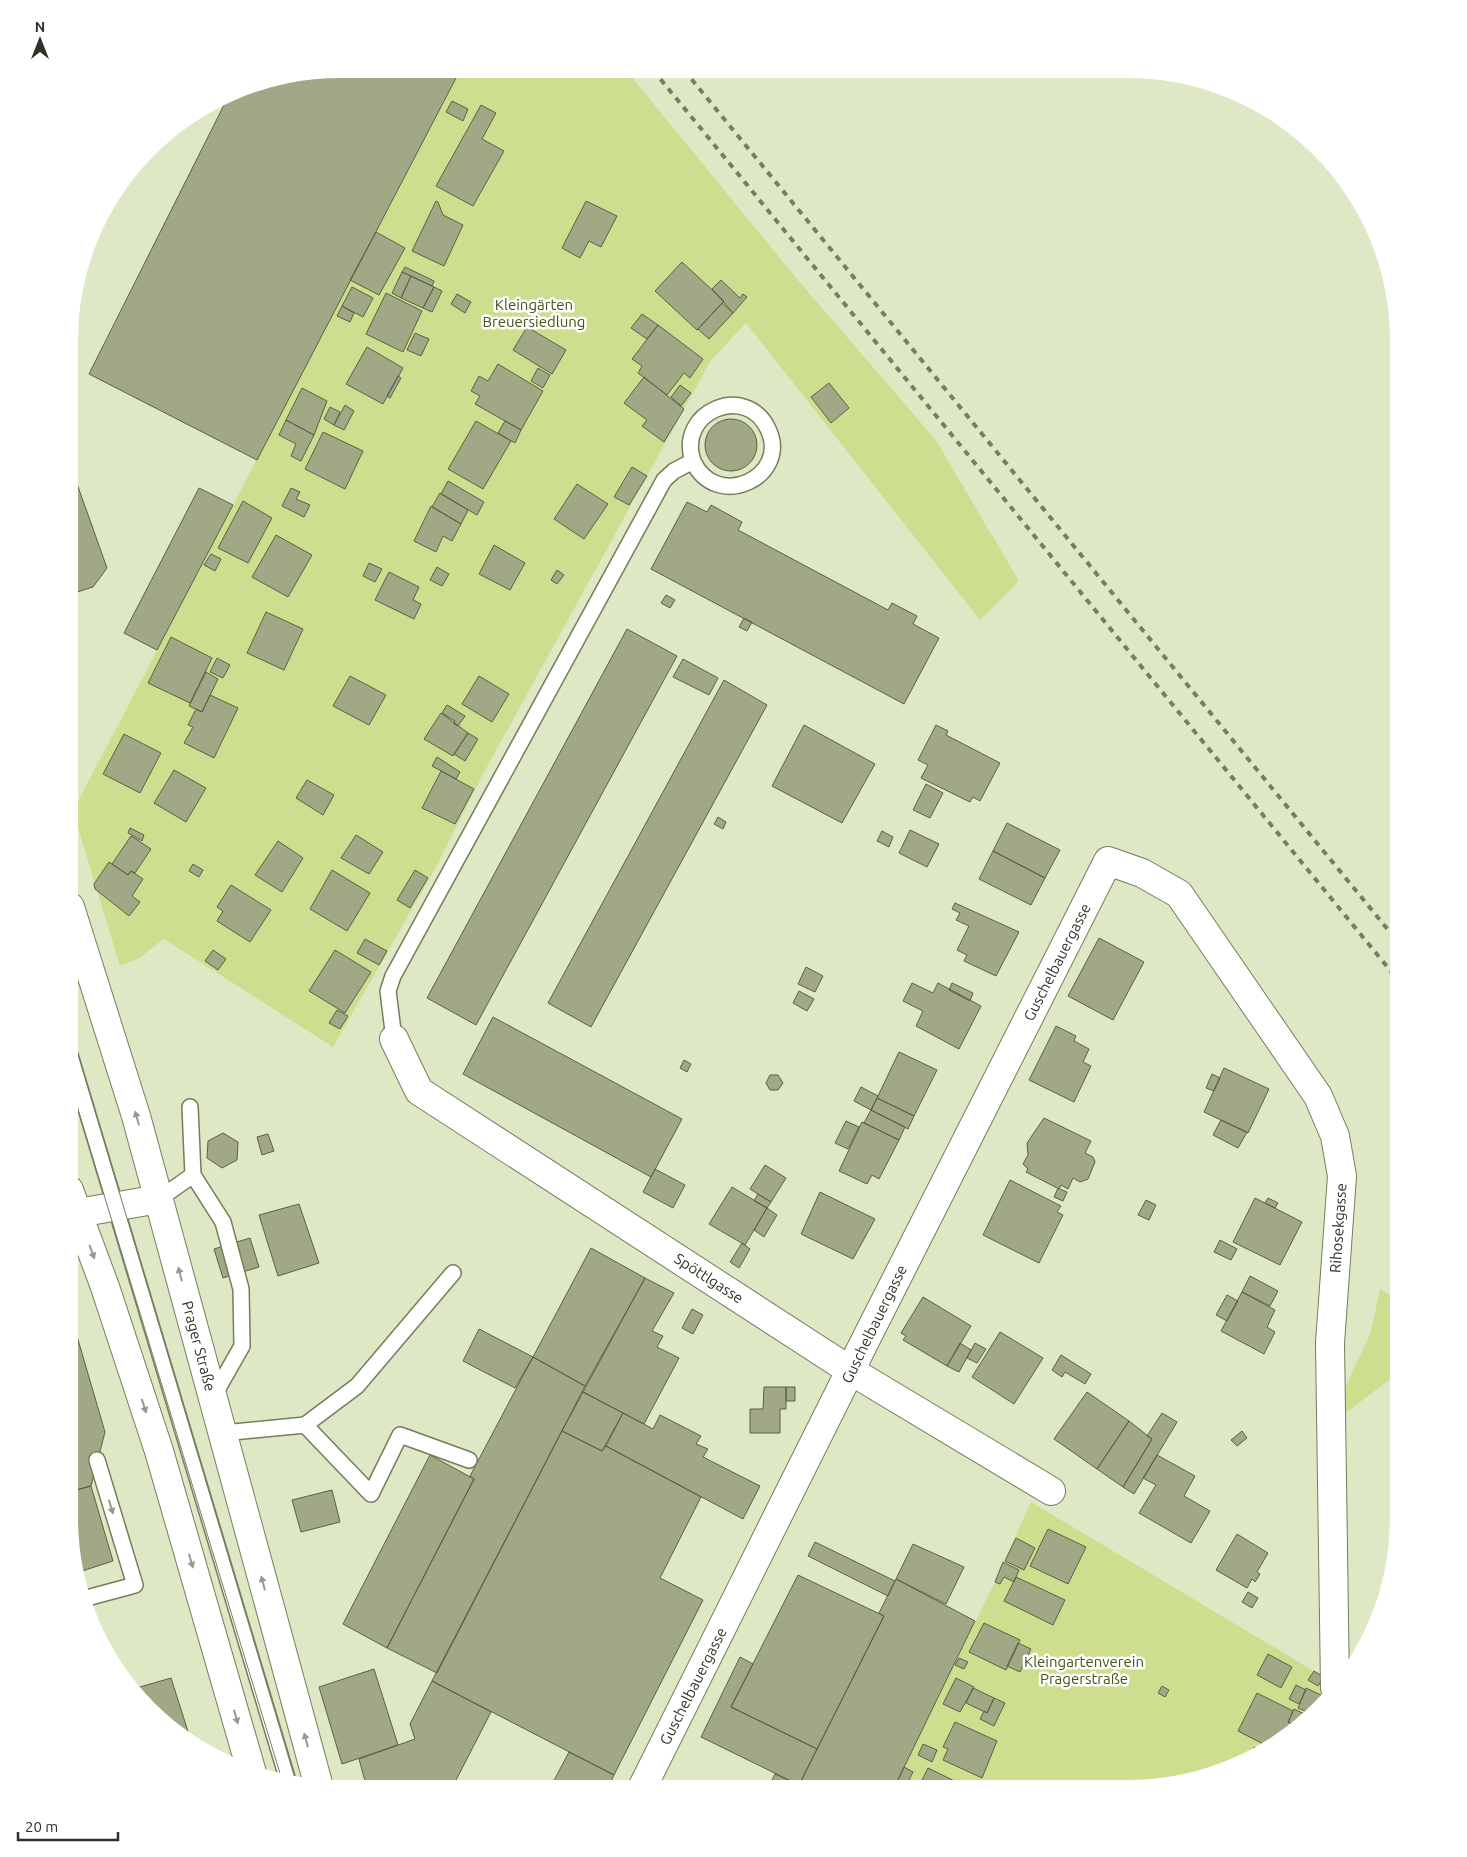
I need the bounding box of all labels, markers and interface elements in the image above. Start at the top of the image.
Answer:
north arrow [15,15,65,65]
text: N [35,19,45,35]
park label: Kleingärten Breuersiedlung [483,296,585,330]
street label: Guschelbauergasse [1020,900,1094,1024]
one-way arrow [132,1110,140,1125]
street label: Rihosekgasse [1326,1182,1350,1274]
one-way arrow [88,1245,96,1260]
street label: Spöttlgasse [671,1249,747,1307]
street label: Guschelbauergasse [838,1262,910,1386]
one-way arrow [175,1267,183,1282]
street label: Prager Straße [179,1299,219,1393]
one-way arrow [141,1398,149,1413]
one-way arrow [108,1499,116,1514]
one-way arrow [187,1554,195,1569]
one-way arrow [259,1576,267,1591]
street label: Guschelbauergasse [656,1624,730,1748]
park label: Kleingartenverein Pragerstraße [1024,1653,1144,1687]
one-way arrow [232,1710,240,1725]
one-way arrow [302,1732,310,1748]
scale bar [18,1810,118,1842]
text: 20 m [25,1818,58,1835]

